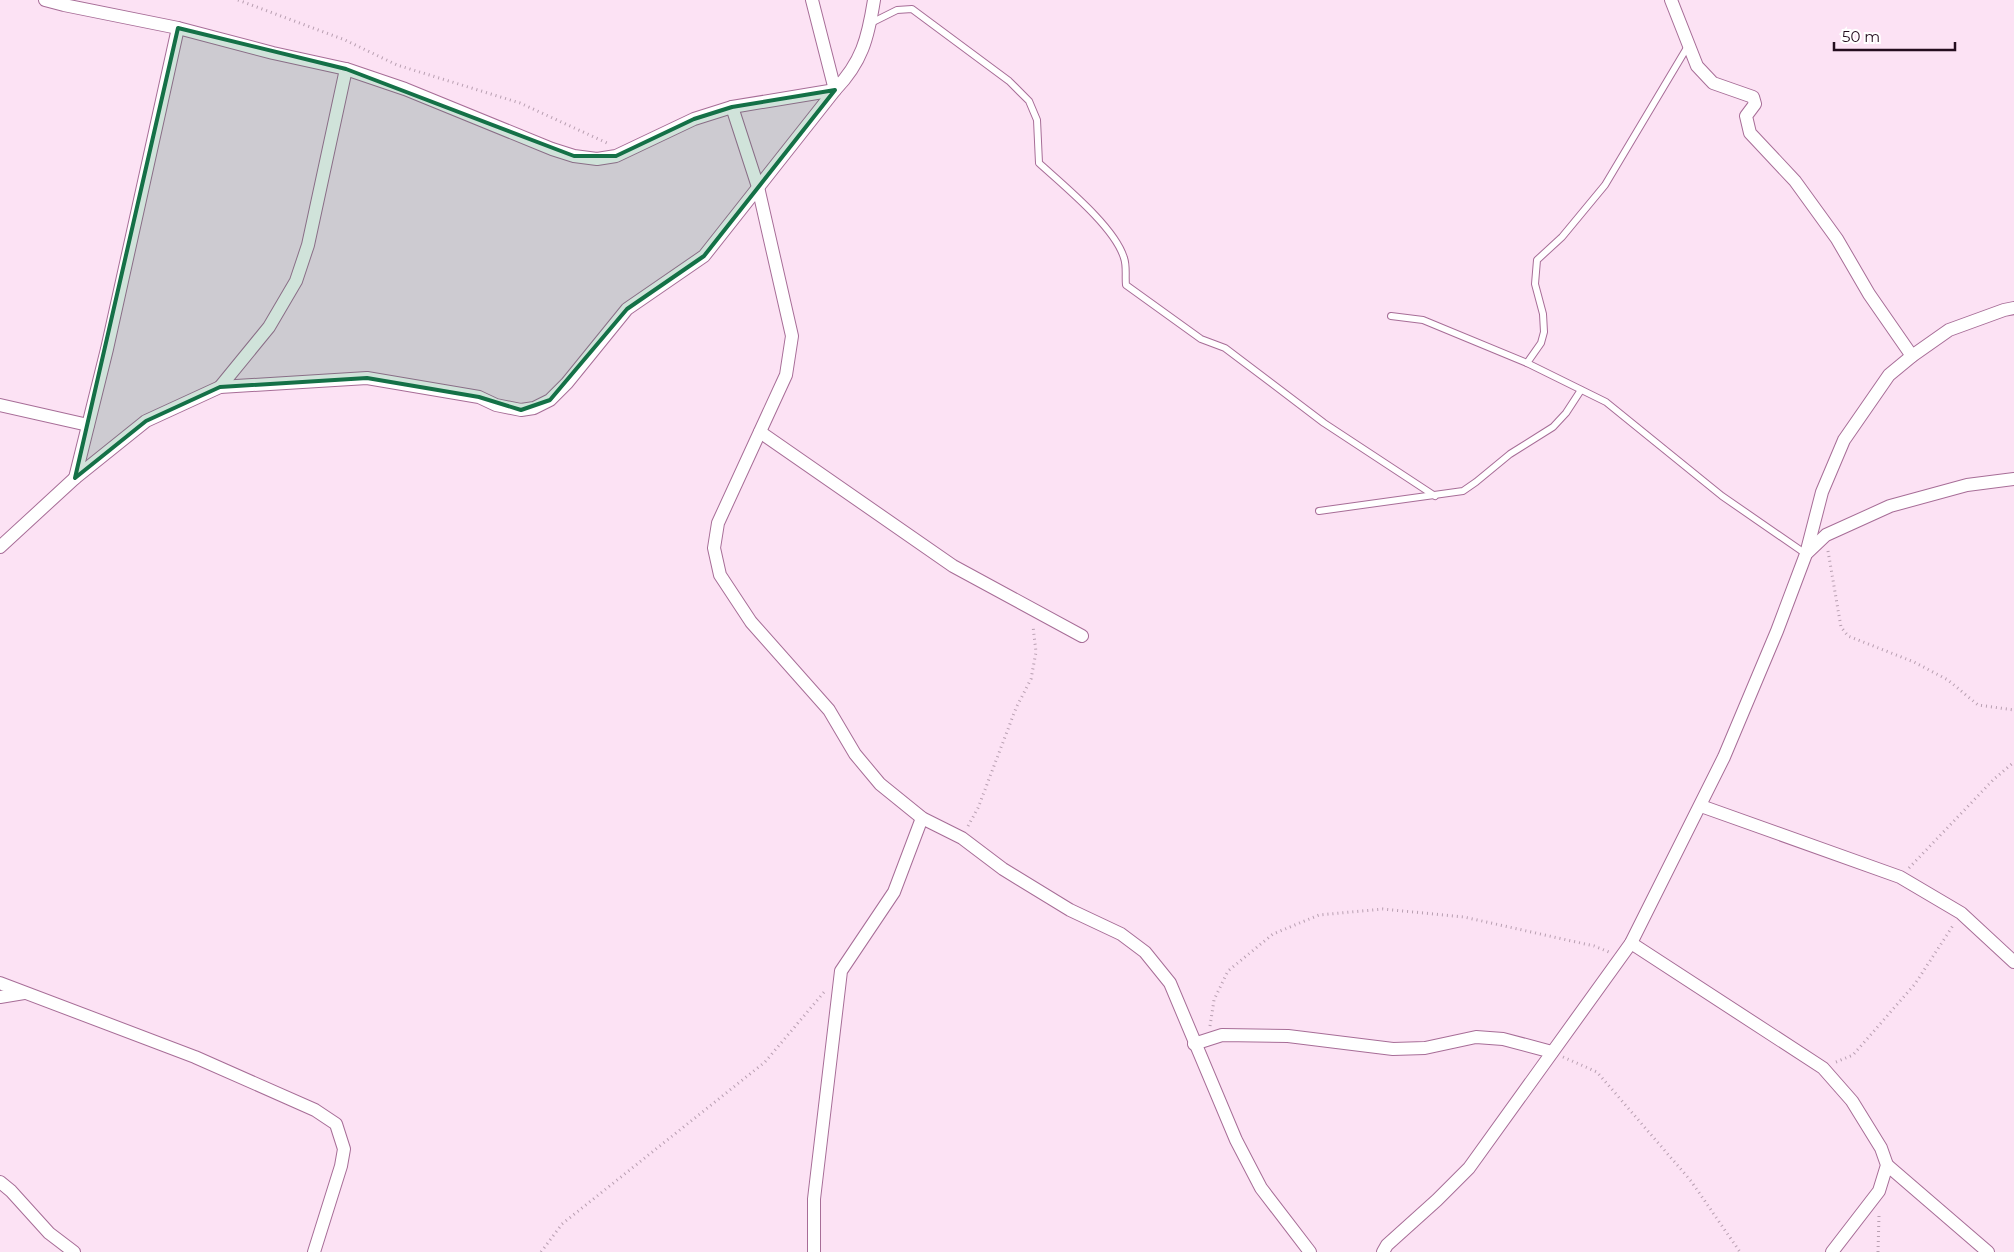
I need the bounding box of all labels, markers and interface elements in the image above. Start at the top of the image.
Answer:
scale bar [1834,20,1955,52]
text: 50 m [1842,27,1880,46]

